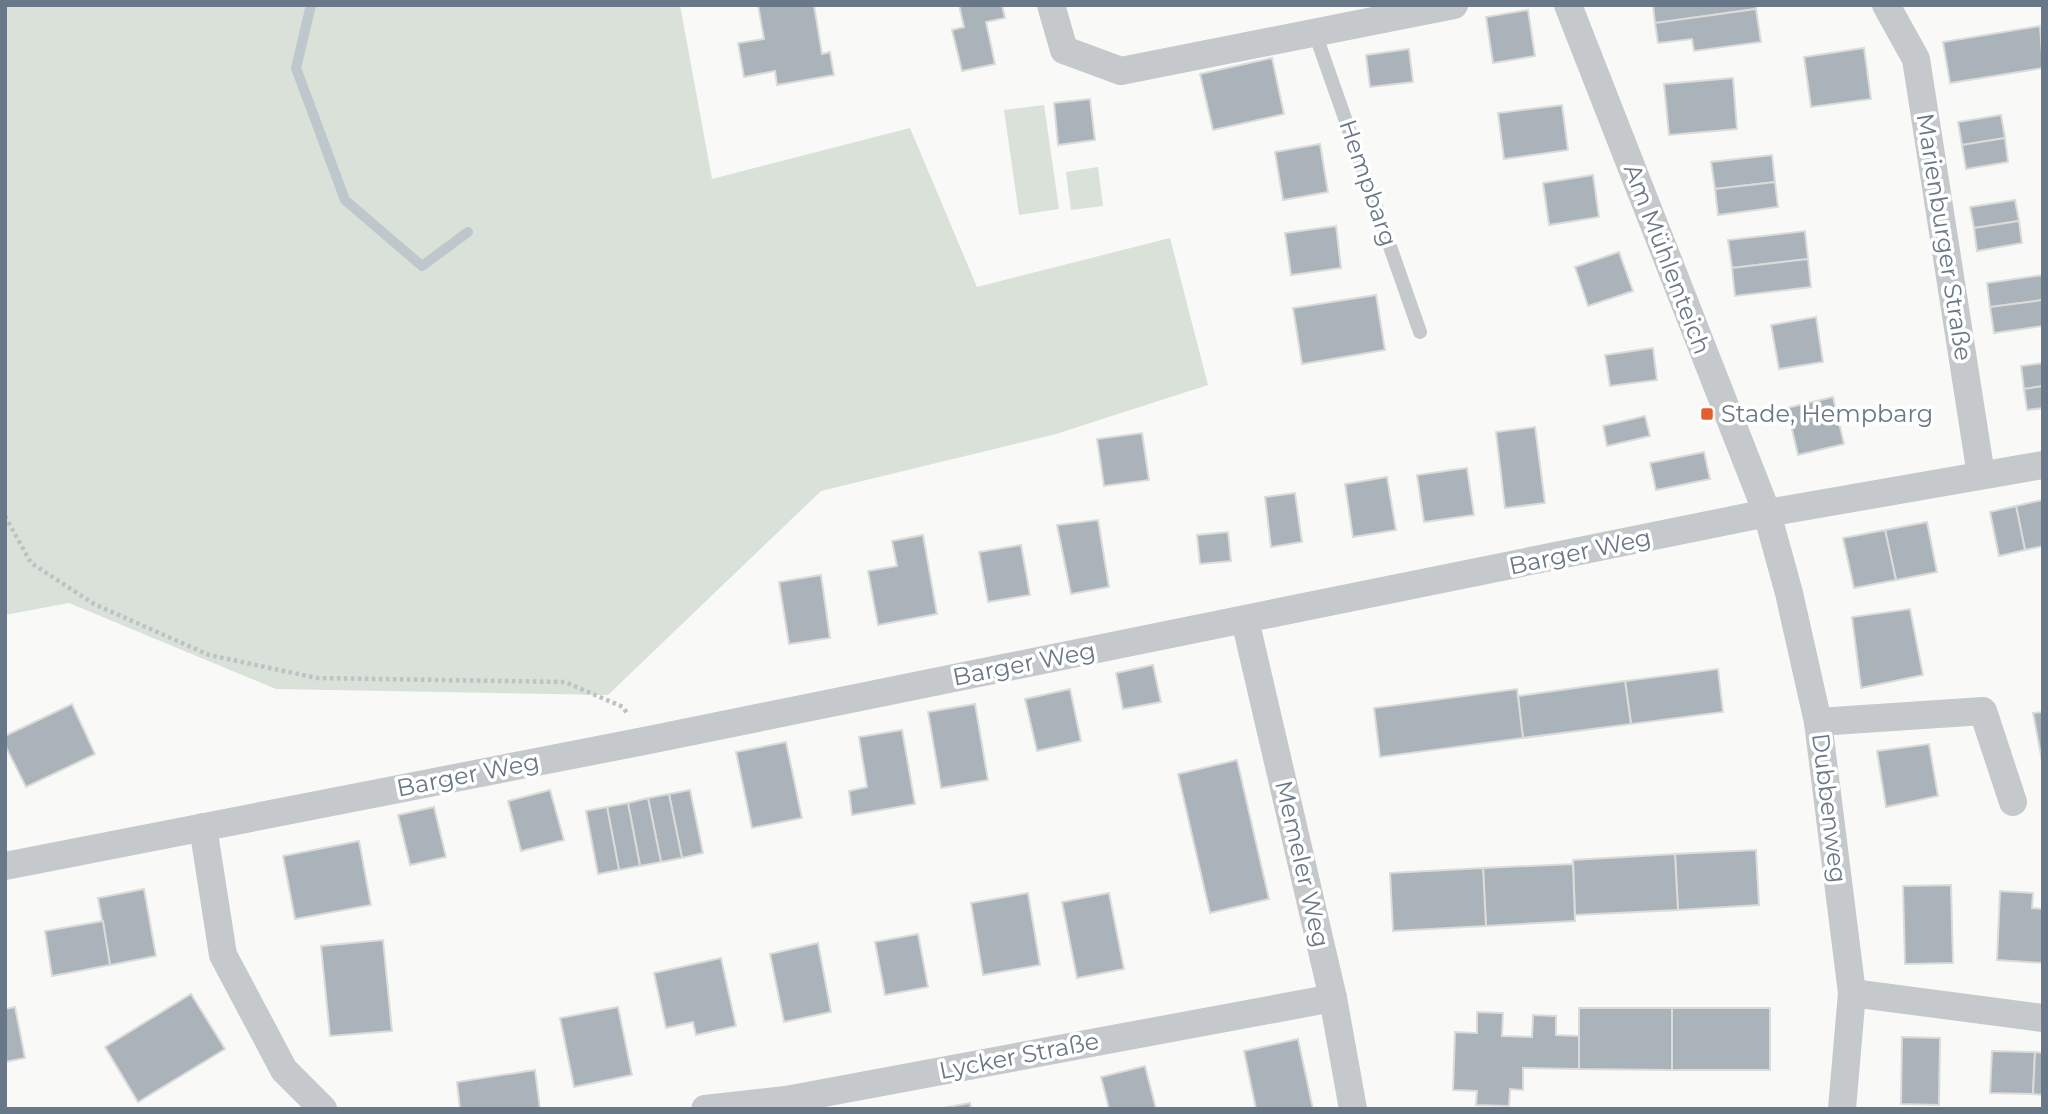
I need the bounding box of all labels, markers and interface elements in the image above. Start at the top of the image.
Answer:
street label: Marienburger Straße [1911,111,1978,363]
street label: Hempbarg [1333,116,1404,250]
street label: Am Mühlenteich [1618,160,1717,358]
place label: Stade, Hempbarg [1721,399,1933,428]
marker: Stade, Hempbarg [1699,406,1715,422]
street label: Barger Weg [1506,522,1654,581]
street label: Barger Weg [950,635,1098,692]
street label: Dubbenweg [1806,731,1853,884]
street label: Barger Weg [394,746,542,803]
street label: Memeler Weg [1269,778,1336,950]
street label: Lycker Straße [937,1026,1101,1085]

